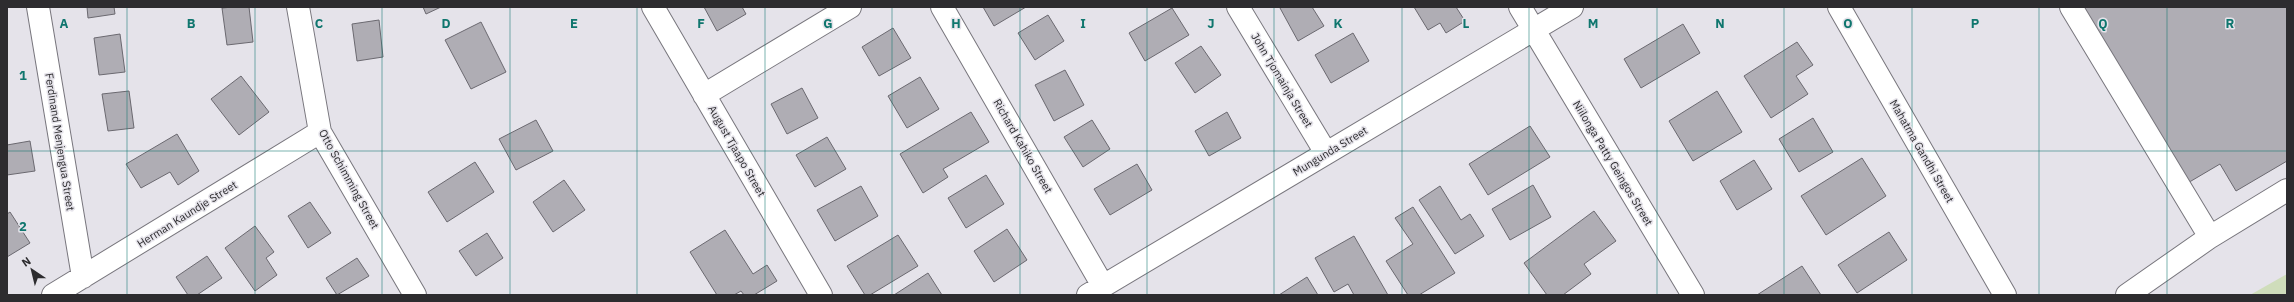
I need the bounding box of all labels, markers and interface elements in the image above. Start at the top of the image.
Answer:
text: A [60,15,69,32]
text: B [187,15,196,32]
text: C [315,15,324,32]
text: D [441,15,451,32]
text: E [570,15,578,32]
text: F [697,15,705,32]
text: G [823,15,833,32]
text: H [951,15,961,32]
text: I [1080,15,1086,32]
text: J [1207,15,1215,32]
text: K [1333,15,1343,32]
text: L [1463,15,1470,32]
text: M [1588,15,1598,32]
text: N [1715,15,1725,32]
text: O [1843,15,1853,32]
text: P [1971,15,1980,32]
text: Q [2098,15,2108,32]
text: R [2226,15,2235,32]
street label: John Tjomainja Street [1248,30,1316,130]
text: 1 [19,67,27,84]
street label: Ferdinand Menjengua Street [42,72,78,212]
street label: Richard Kahiko Street [990,96,1056,196]
street label: Mahatma Gandhi Street [1887,97,1957,205]
street label: Niilonga Patty Geingos Street [1570,98,1656,228]
street label: August Tjaapo Street [705,103,769,199]
street label: Mungunda Street [1290,123,1370,179]
street label: Otto Schimming Street [316,127,382,231]
street label: Herman Kaundje Street [134,177,240,250]
text: 2 [19,218,27,235]
north arrow [12,250,52,290]
text: N [19,254,34,270]

